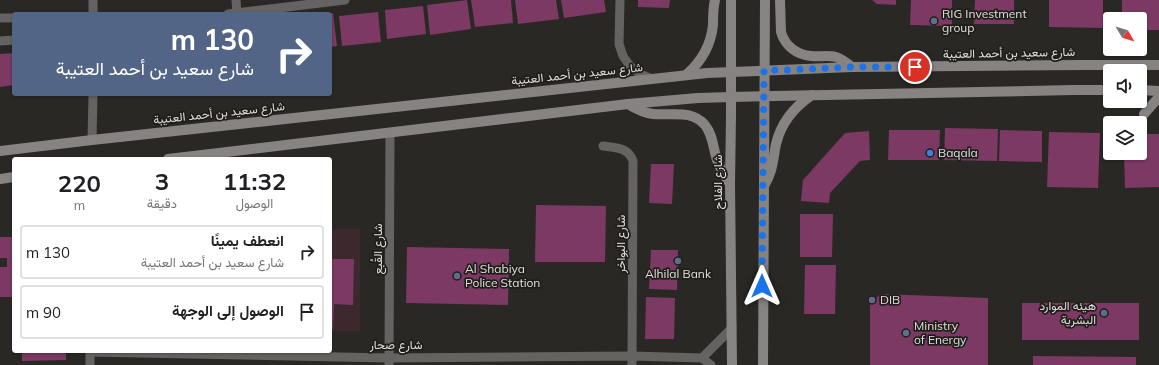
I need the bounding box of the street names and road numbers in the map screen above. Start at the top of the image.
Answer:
street label: شارع سعيد بن أحمد العتيبة [943,44,1075,63]
street label: شارع سعيد بن أحمد العتيبة [510,59,644,90]
street label: شارع سعيد بن أحمد العتيبة [152,98,286,129]
street label: شارع الفلاح [710,155,727,209]
street label: شارع البواخر [613,215,630,274]
street label: شارع القُبع [370,224,387,274]
street label: شارع صحار [369,337,422,354]

